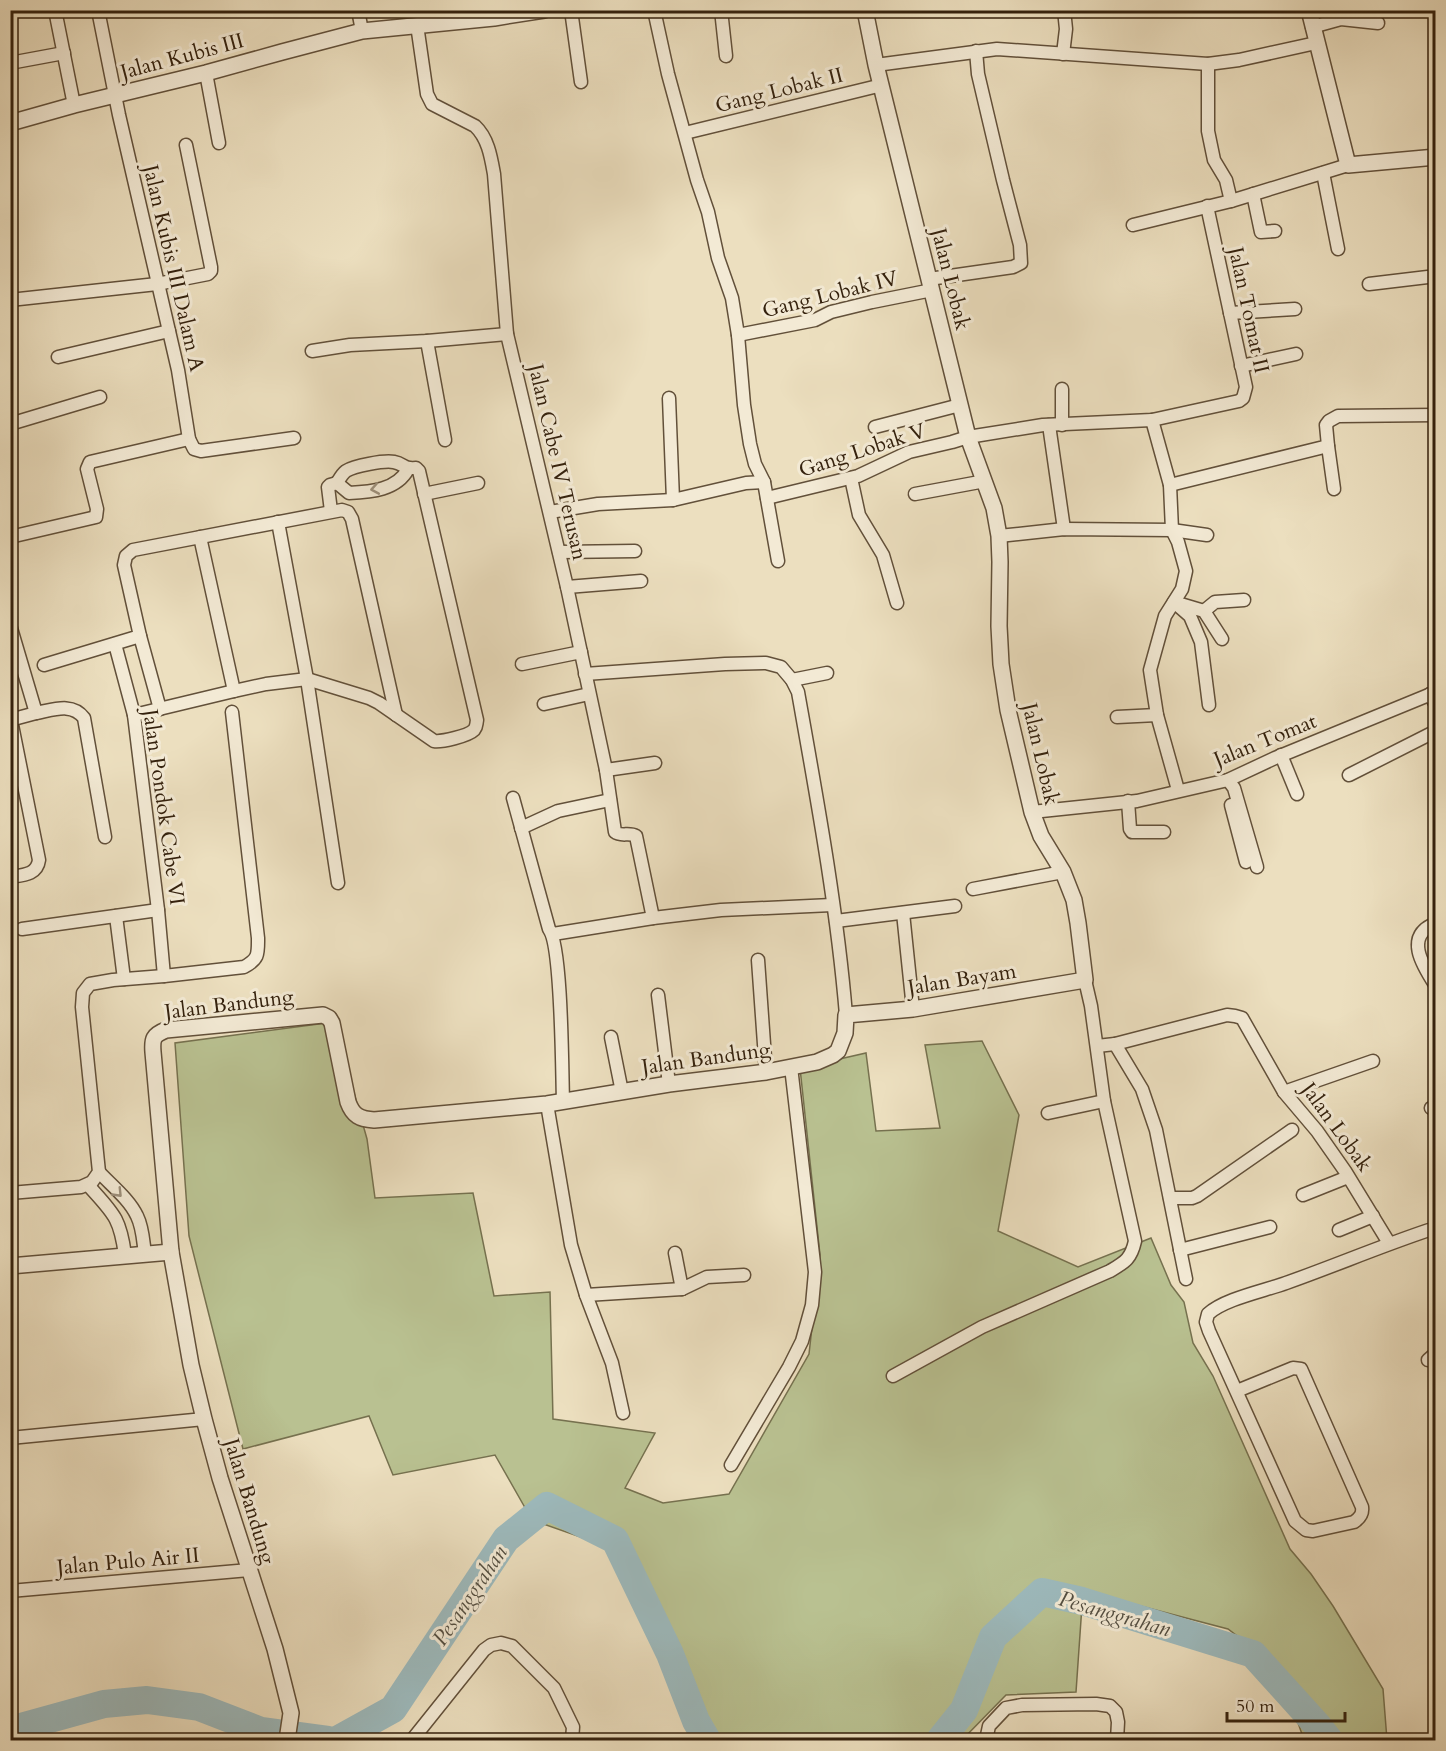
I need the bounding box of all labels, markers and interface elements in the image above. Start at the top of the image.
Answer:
street label: Jalan Kubis III [114,26,247,88]
street label: Gang Lobak II [712,61,846,120]
street label: Jalan Kubis III Dalam A [135,159,211,374]
street label: Jalan Lobak [923,222,977,334]
street label: Jalan Tomat II [1220,241,1276,376]
street label: Gang Lobak IV [759,263,902,325]
street label: Jalan Cabe IV Terusan [520,358,594,563]
street label: Gang Lobak V [795,416,930,485]
one-way arrow [370,483,379,495]
street label: Jalan Lobak [1014,697,1066,809]
street label: Jalan Pondok Cabe VI [135,704,192,907]
street label: Jalan Tomat [1207,707,1321,775]
street label: Jalan Bayam [903,957,1019,1003]
street label: Jalan Bandung [160,982,295,1027]
street label: Jalan Bandung [637,1035,773,1082]
street label: Jalan Lobak [1293,1074,1379,1178]
one-way arrow [111,1185,122,1196]
street label: Jalan Bandung [216,1432,282,1568]
water label: Pesanggrahan [425,1539,515,1652]
street label: Jalan Pulo Air II [53,1541,201,1582]
water label: Pesanggrahan [1055,1584,1174,1644]
scale bar [1227,1685,1346,1723]
text: 50 m [1236,1694,1275,1719]

